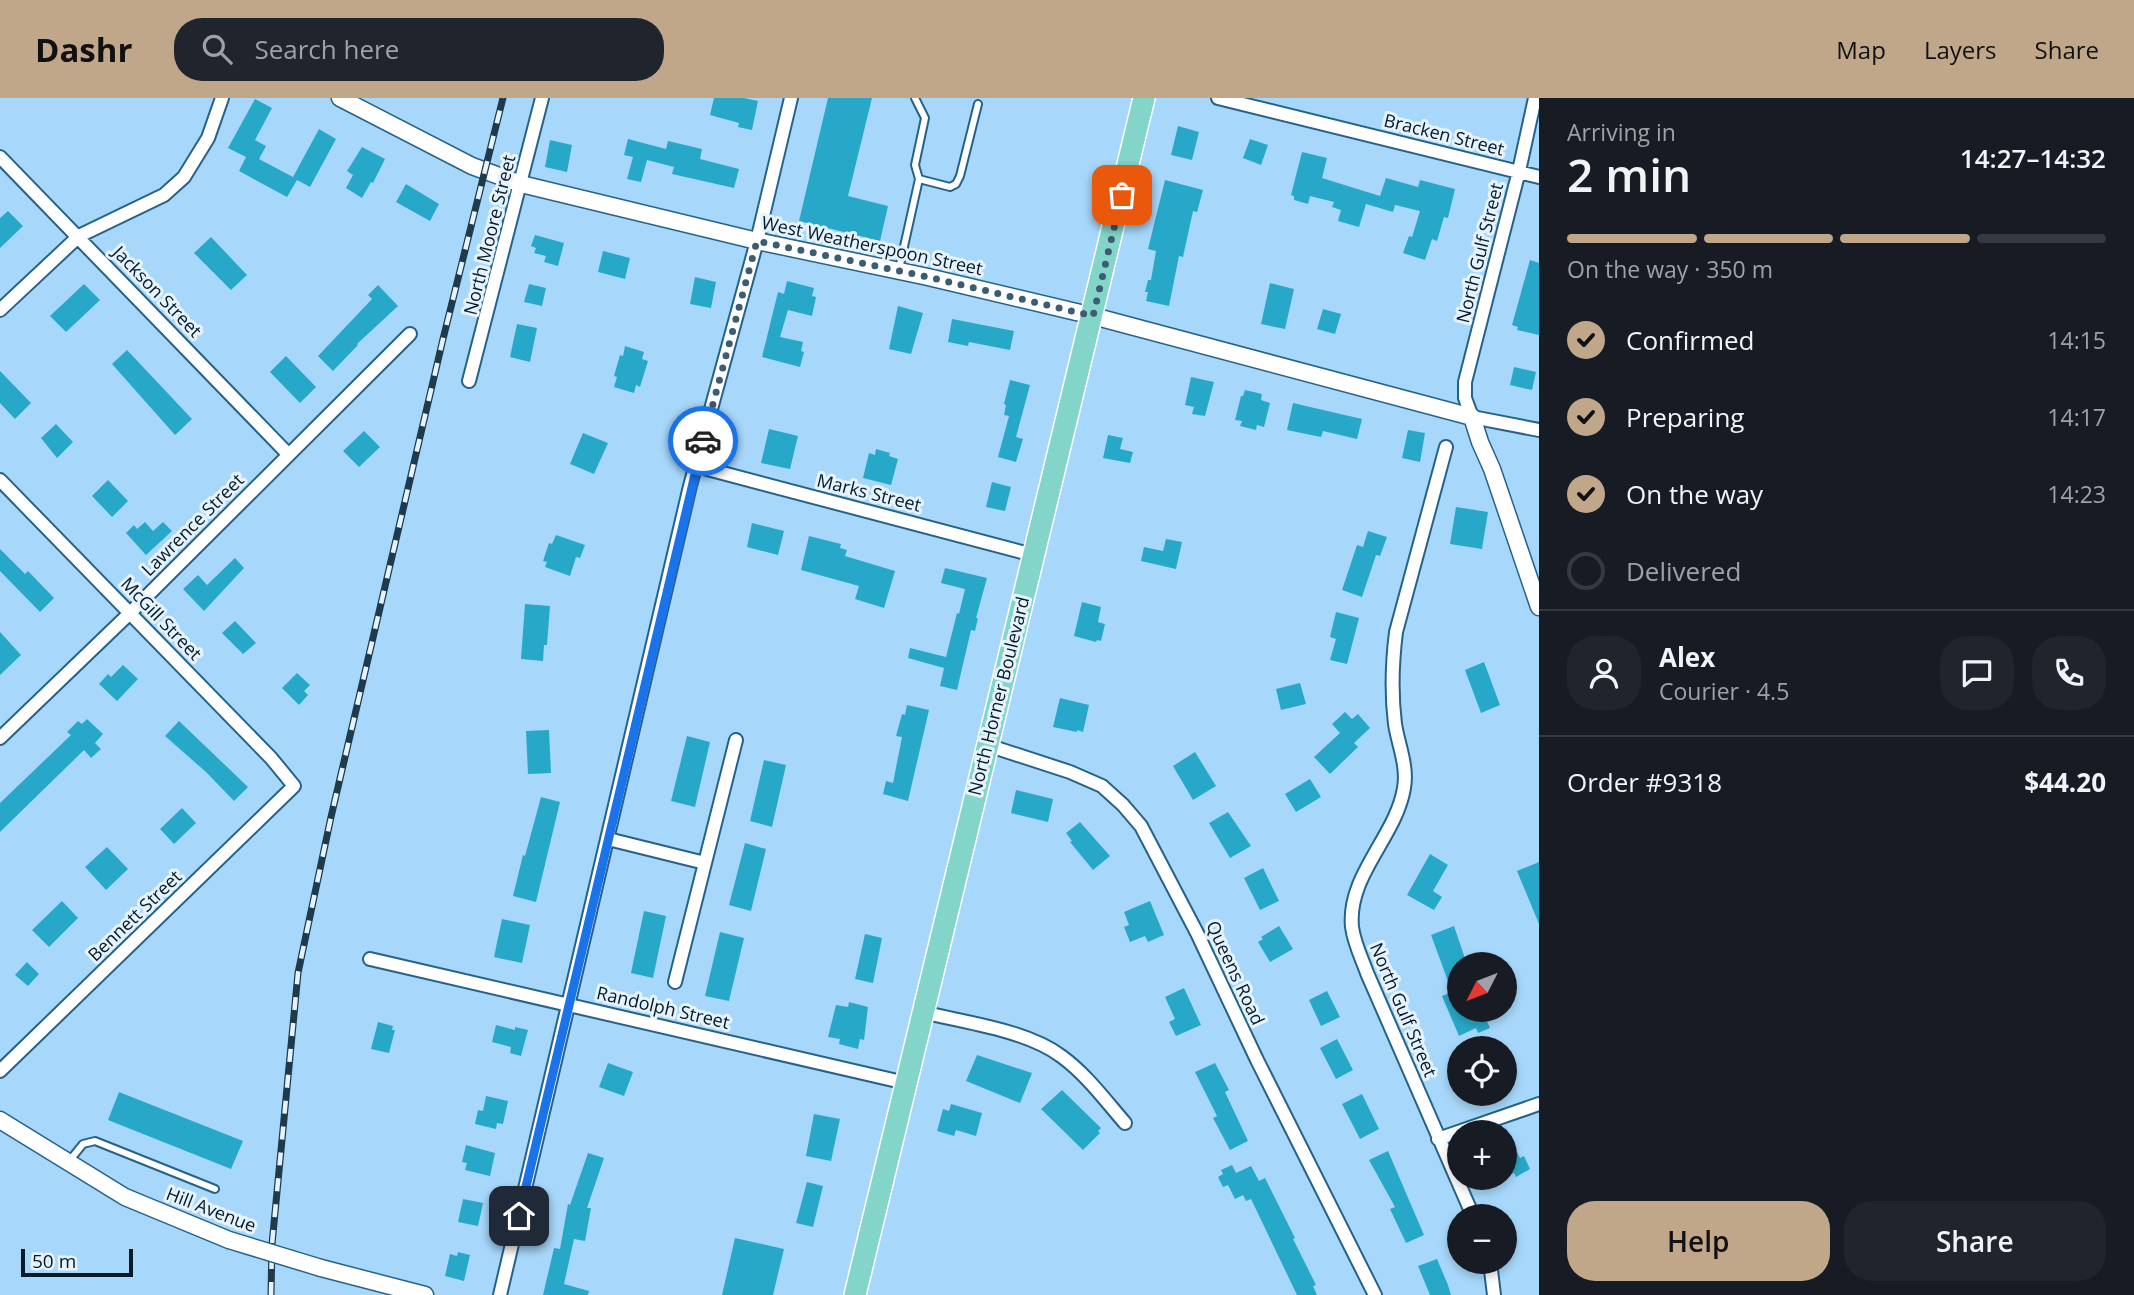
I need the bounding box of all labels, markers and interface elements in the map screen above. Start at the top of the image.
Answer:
search box [174,18,664,81]
text: Dashr [35,27,132,72]
icon: search [198,30,236,68]
text: Search here [254,31,399,67]
text: Map [1836,33,1886,66]
text: Layers [1924,33,1997,66]
text: Share [2035,33,2099,66]
street label: Bracken Street [1382,107,1507,161]
text: Arriving in [1567,116,1676,148]
text: 14:27–14:32 [1960,140,2106,176]
text: 2 min [1567,143,1691,205]
street label: North Moore Street [458,152,521,317]
pin [1092,165,1152,225]
icon: bag [1103,176,1141,214]
street label: North Gulf Street [1450,180,1508,325]
street label: West Weatherspoon Street [760,210,985,280]
street label: Jackson Street [107,239,207,342]
text: On the way · 350 m [1567,253,1773,285]
icon: check [1567,321,1605,359]
text: Confirmed [1626,322,1754,358]
text: 14:15 [2047,324,2106,356]
icon: check [1567,398,1605,436]
text: Preparing [1626,399,1744,435]
text: 14:17 [2047,401,2106,433]
courier [668,406,738,476]
icon: car [684,422,722,460]
street label: Marks Street [815,467,924,517]
street label: Lawrence Street [136,468,249,581]
icon: check [1567,475,1605,513]
text: On the way [1626,476,1763,512]
text: 14:23 [2047,478,2106,510]
text: Delivered [1626,553,1741,589]
street label: McGill Street [116,572,207,665]
street label: North Horner Boulevard [962,594,1034,798]
button: person [1567,636,1641,710]
button: chat [1940,636,2014,710]
button: phone [2032,636,2106,710]
text: Alex [1659,639,1715,675]
text: Courier · 4.5 [1659,675,1789,707]
text: Order #9318 [1567,764,1722,800]
text: $44.20 [2024,764,2106,800]
street label: Bennett Street [82,864,186,966]
street label: Queens Road [1201,917,1271,1029]
street label: North Gulf Street [1365,939,1443,1080]
north arrow [1447,952,1517,1022]
map controls [1447,952,1517,1274]
street label: Randolph Street [594,980,732,1034]
button: locate [1447,1036,1517,1106]
button: + [1447,1120,1517,1190]
street label: Hill Avenue [163,1181,260,1237]
pin [489,1186,549,1246]
icon: home [500,1197,538,1235]
button: Help [1567,1201,1830,1281]
button: Share [1844,1201,2106,1281]
button: − [1447,1204,1517,1274]
scale bar [21,1246,133,1278]
text: 50 m [32,1248,76,1274]

